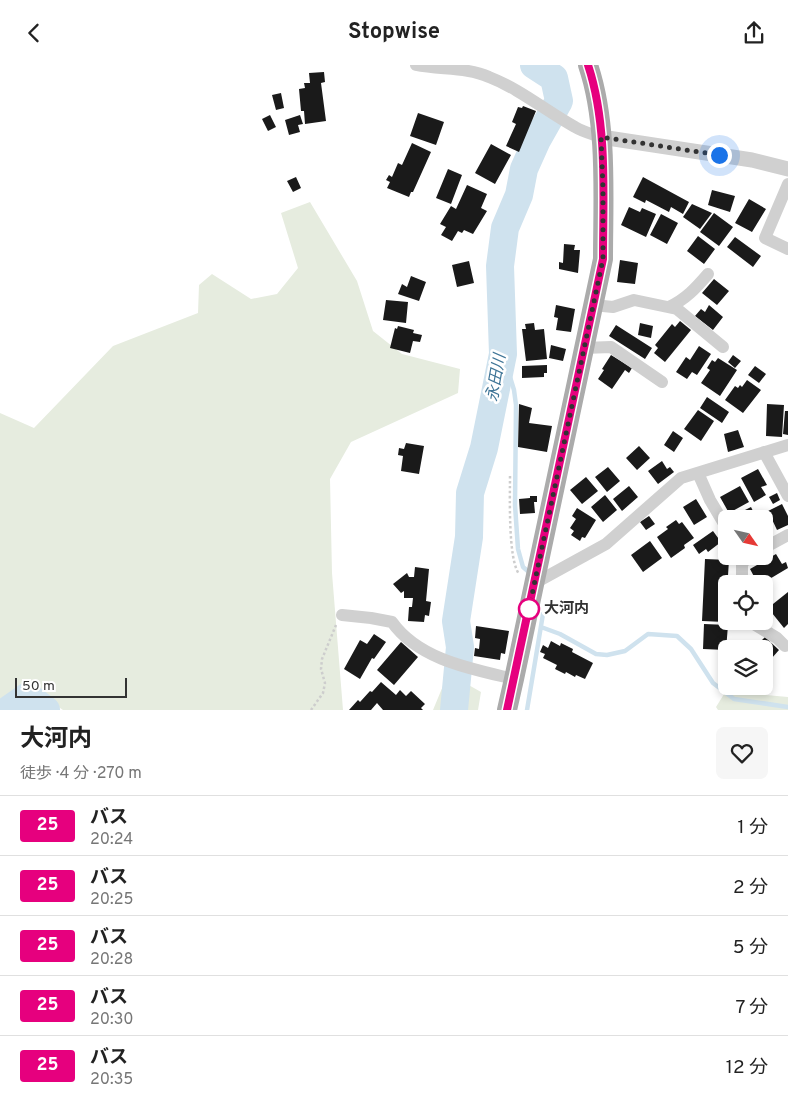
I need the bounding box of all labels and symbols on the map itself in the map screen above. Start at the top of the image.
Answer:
your location [707,143,732,168]
water label: 永田川 [483,351,511,403]
north arrow [718,510,772,565]
marker: 大河内 [518,598,540,620]
place label: 大河内 [544,600,589,619]
scale bar [15,675,128,698]

